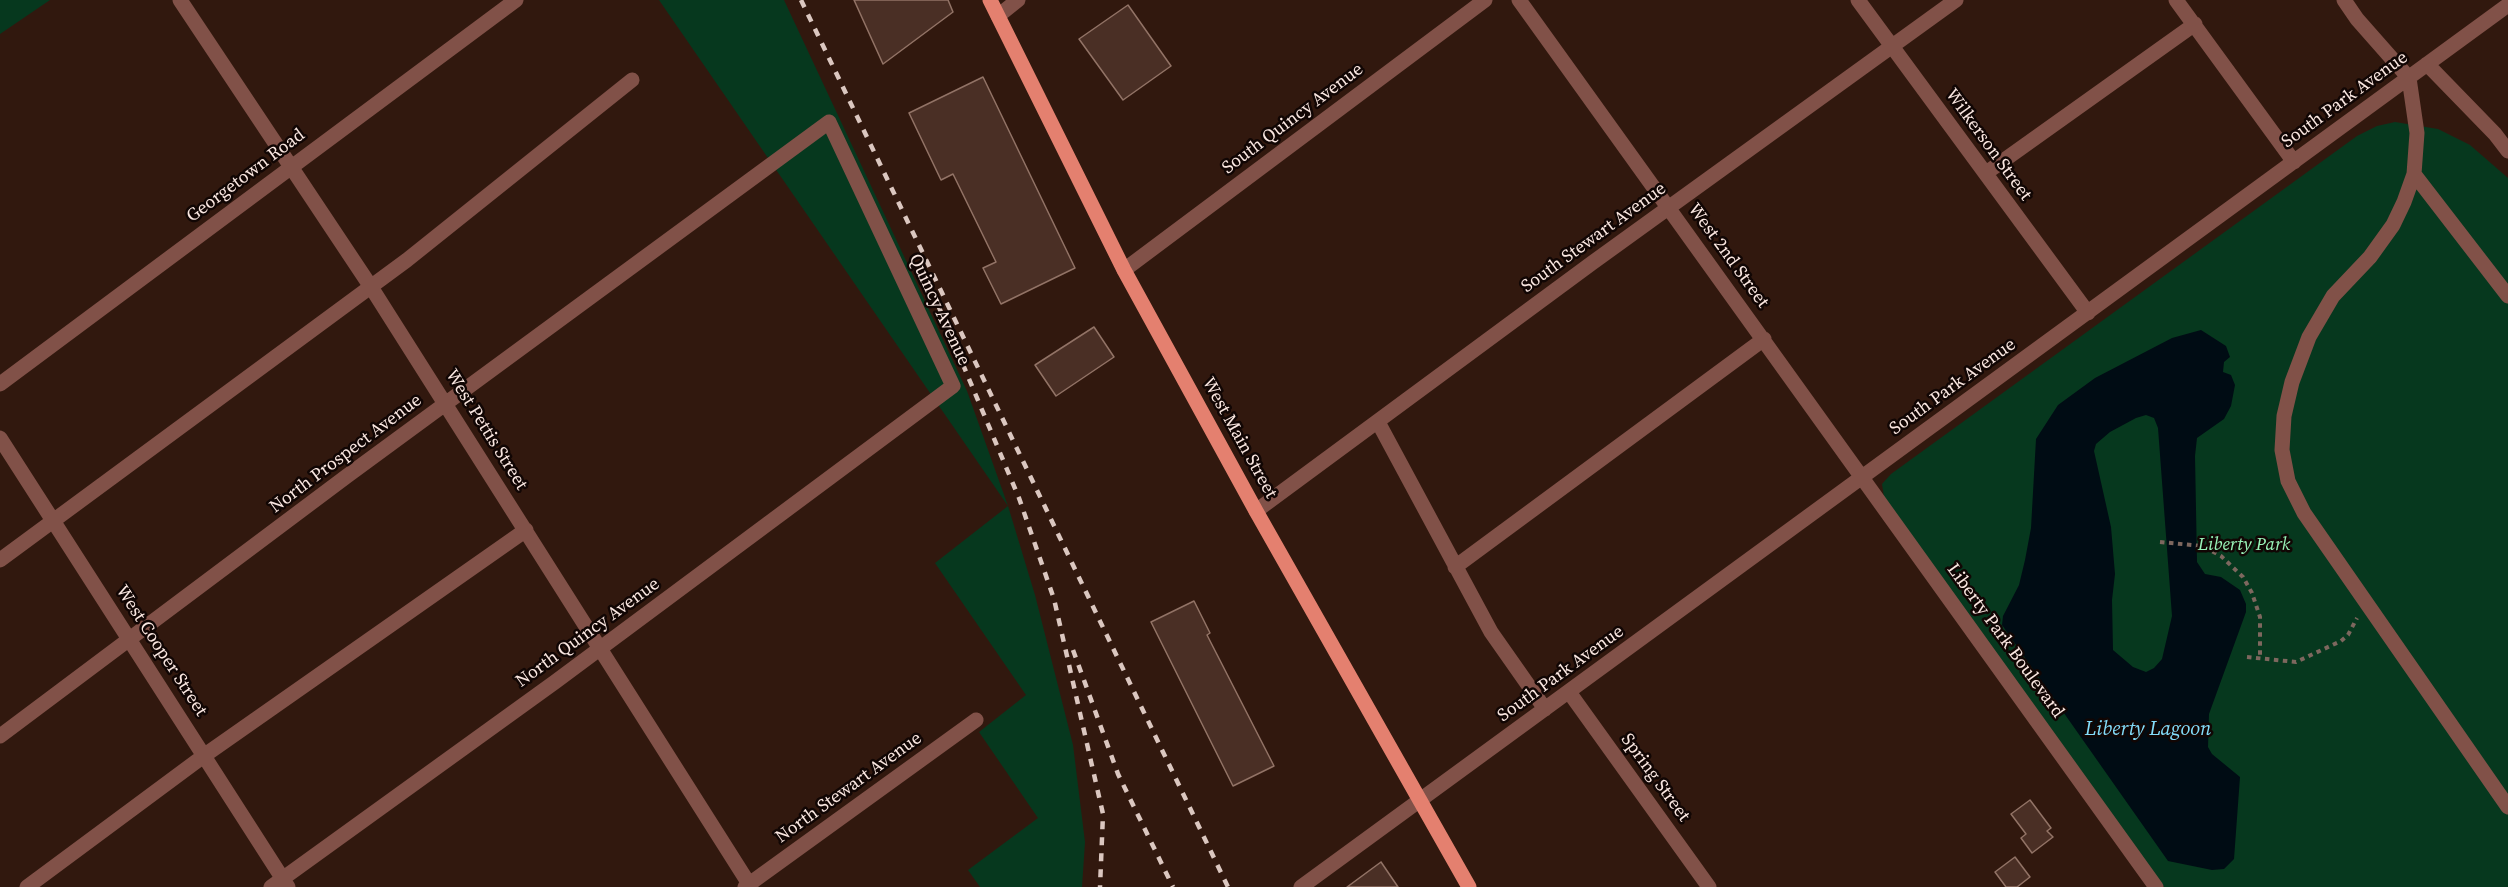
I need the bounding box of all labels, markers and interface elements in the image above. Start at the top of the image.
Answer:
street label: South Park Avenue [2278,47,2412,153]
street label: South Quincy Avenue [1218,59,1368,179]
street label: Wilkerson Street [1940,85,2036,205]
street label: Georgetown Road [183,125,309,227]
street label: South Stewart Avenue [1517,178,1671,298]
street label: West 2nd Street [1683,200,1773,312]
street label: Quincy Avenue [904,251,974,369]
street label: South Park Avenue [1886,334,2020,440]
street label: West Pettis Street [440,366,532,494]
street label: West Main Street [1197,374,1281,502]
street label: North Prospect Avenue [266,390,426,518]
park label: Liberty Park [2198,534,2290,556]
street label: Liberty Park Boulevard [1942,560,2068,722]
street label: North Quincy Avenue [512,574,664,692]
street label: West Cooper Street [111,581,211,721]
street label: South Park Avenue [1494,621,1628,727]
water label: Liberty Lagoon [2085,718,2211,742]
street label: North Stewart Avenue [772,728,926,848]
street label: Spring Street [1616,730,1694,826]

